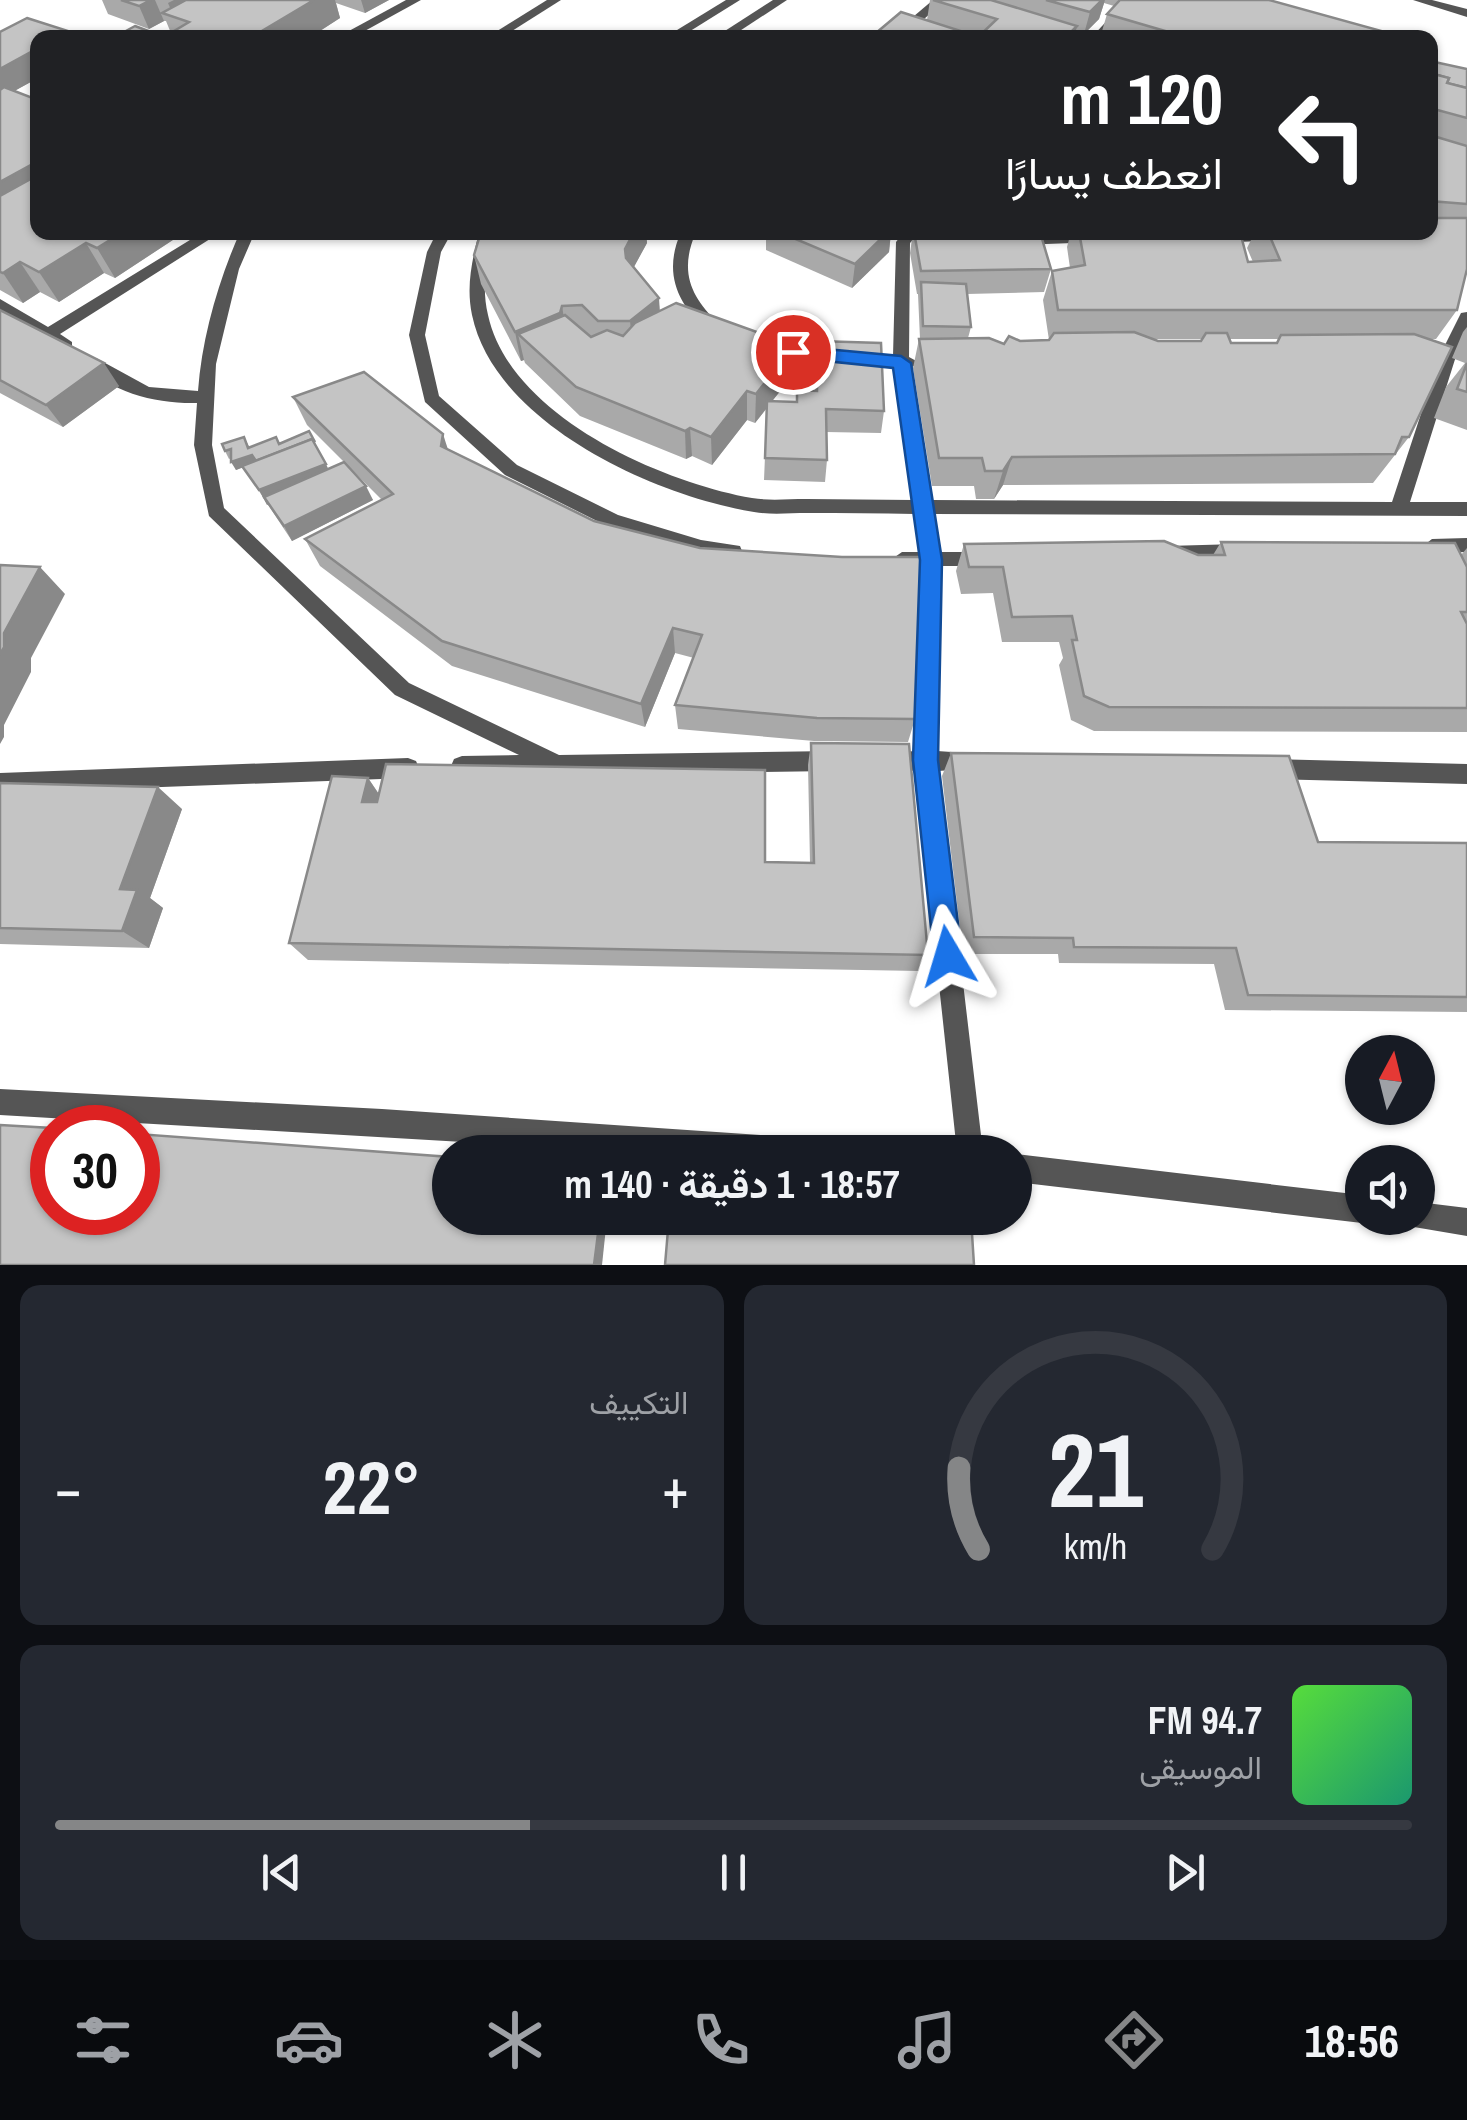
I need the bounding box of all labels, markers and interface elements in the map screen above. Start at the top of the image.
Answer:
text: 120 m [1060,52,1223,146]
icon: left [1258,70,1388,200]
text: انعطف يسارًا [1005,142,1223,203]
pin [751,310,836,395]
icon: arrive [766,325,821,380]
position arrow [896,904,1000,1008]
north arrow [1345,1035,1435,1125]
map controls [1345,1035,1435,1235]
speed limit sign: 30 [30,1105,160,1235]
button: sound [1345,1145,1435,1235]
text: 18:57 · 1 دقيقة · 140 m [564,1159,900,1210]
text: التكييف [589,1381,689,1424]
text: 21 [1048,1399,1143,1539]
text: 22° [323,1436,421,1537]
text: − [55,1451,81,1525]
text: + [662,1451,689,1525]
text: km/h [1063,1522,1127,1570]
text: 94.7 FM [1148,1695,1262,1746]
text: الموسيقى [1139,1746,1262,1789]
icon: previous [254,1845,309,1900]
icon: pause [706,1845,761,1900]
icon: next [1158,1845,1213,1900]
icon: filters [68,2005,138,2075]
icon: car [274,2005,344,2075]
icon: climate [480,2005,550,2075]
icon: phone [686,2005,756,2075]
icon: music [892,2005,962,2075]
icon: directions [1099,2005,1169,2075]
text: 18:56 [1305,2010,1399,2071]

